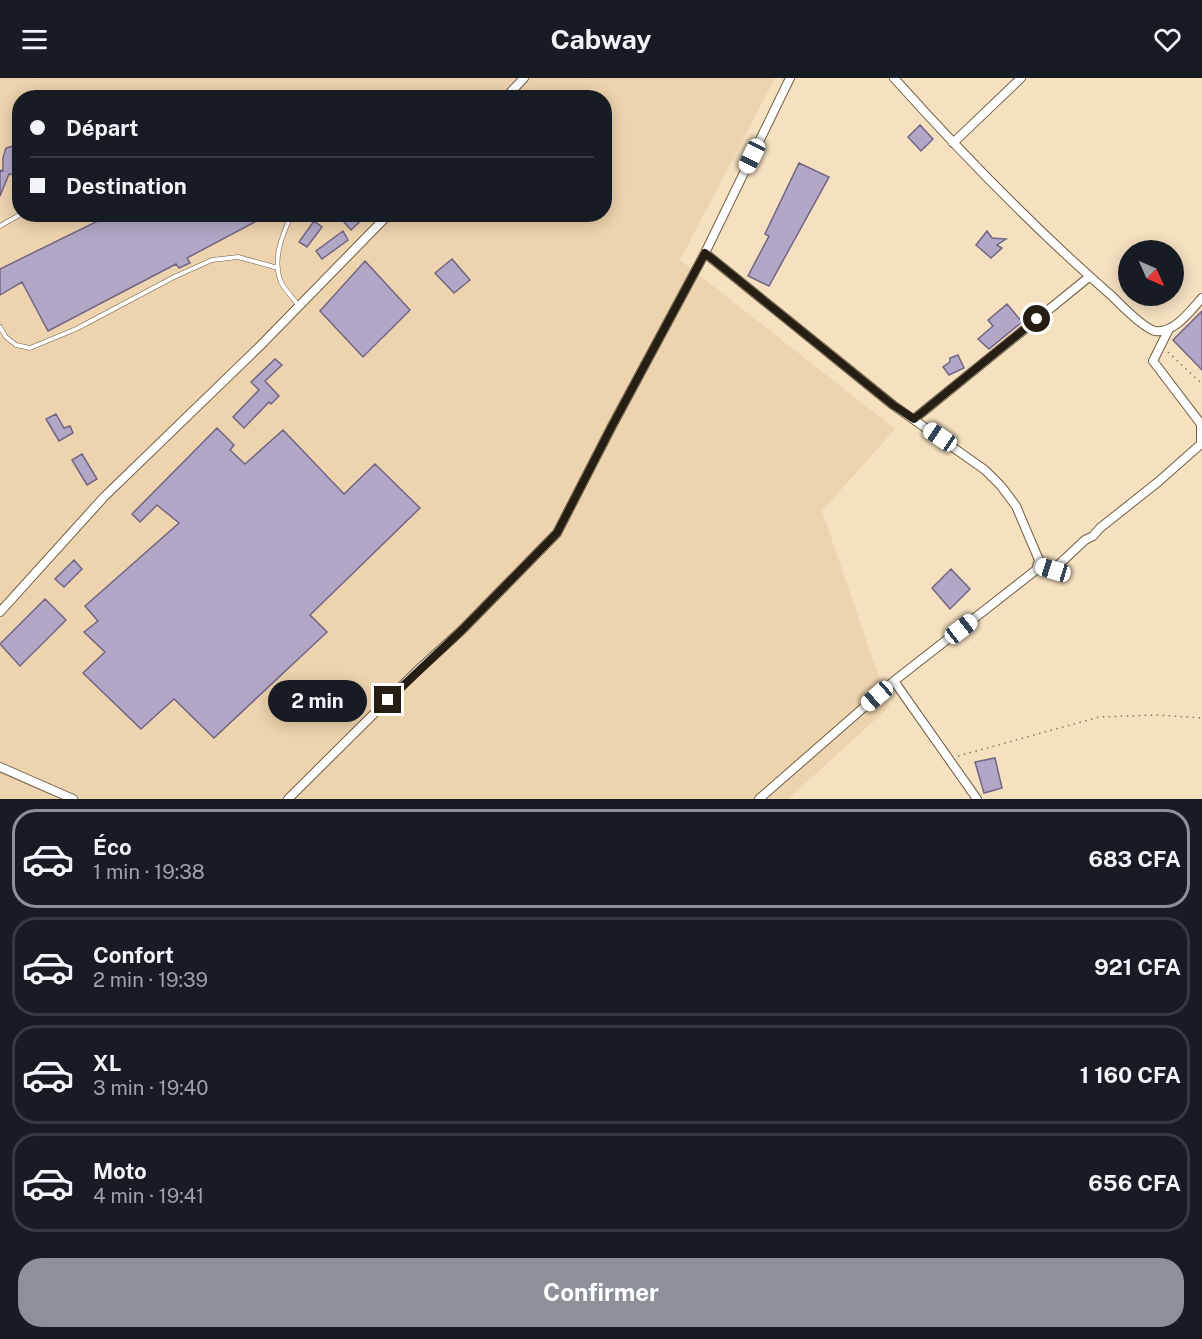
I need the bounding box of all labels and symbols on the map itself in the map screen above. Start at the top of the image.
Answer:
car [736,136,768,176]
north arrow [1118,240,1184,306]
route start [1023,305,1050,332]
car [920,419,960,455]
car [1033,556,1073,584]
car [941,611,981,647]
car [858,677,896,715]
callout: 2 min [268,679,367,721]
route end [374,686,401,713]

